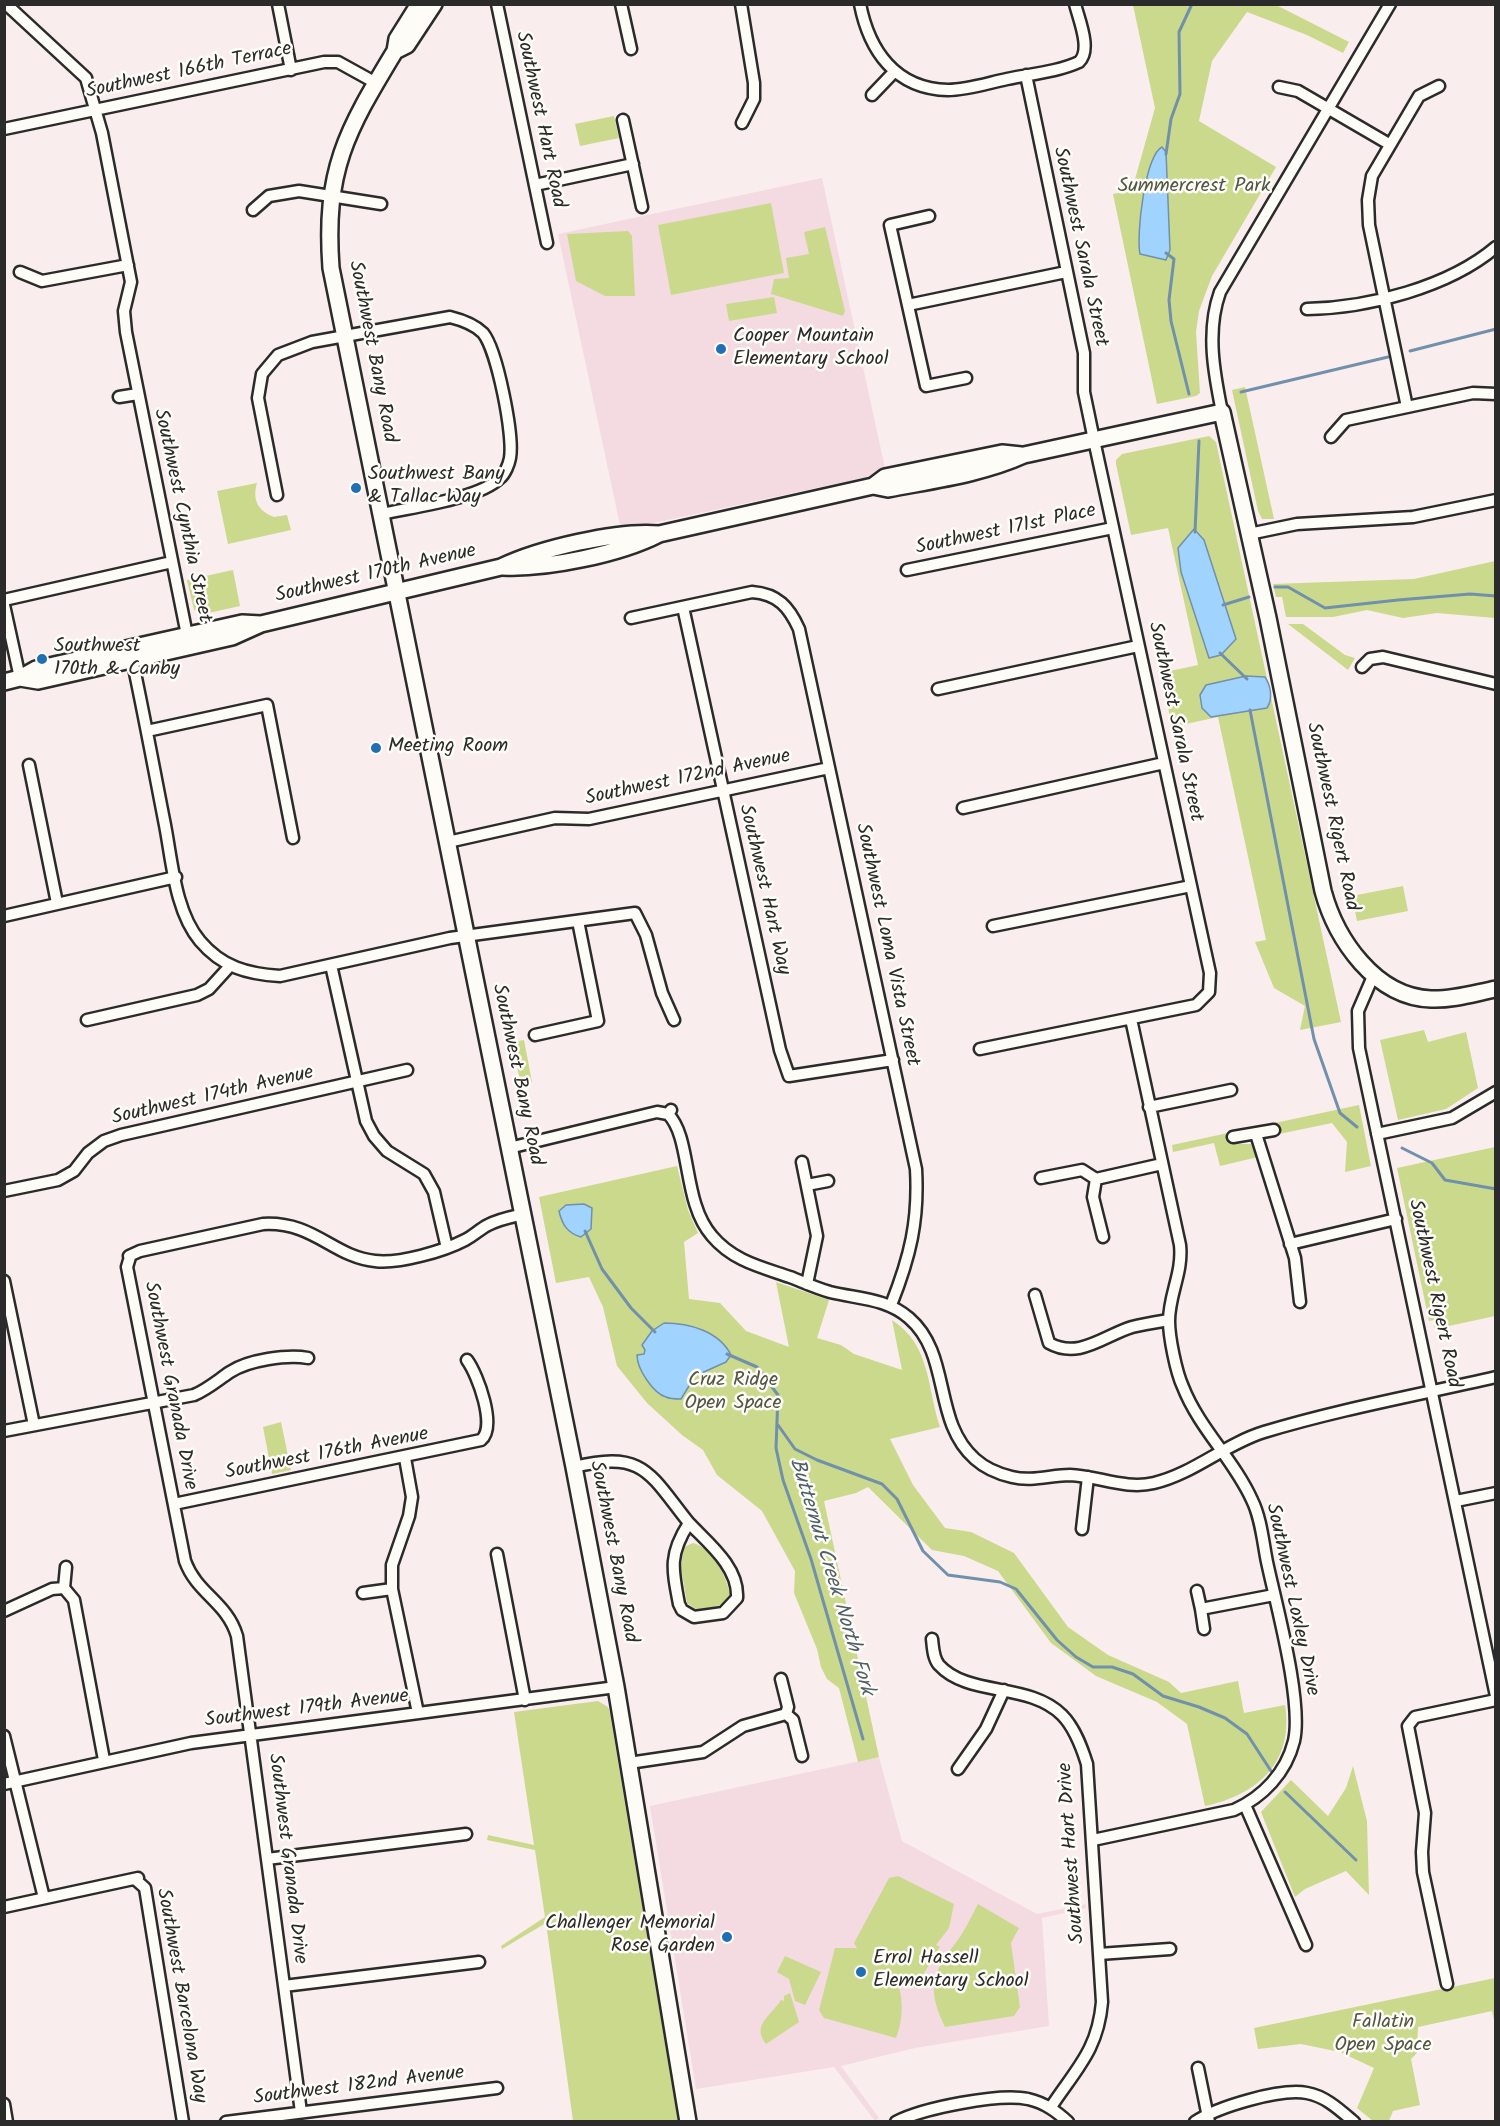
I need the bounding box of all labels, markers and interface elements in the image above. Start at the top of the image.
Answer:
street label: Southwest Hart Road [509,30,569,210]
street label: Southwest 166th Terrace [84,38,294,106]
street label: Southwest Sarala Street [1046,145,1112,349]
park label: Summercrest Park [1118,176,1270,200]
street label: Southwest Bany Road [342,259,400,445]
place label: Cooper Mountain Elementary School [733,326,889,373]
marker: Cooper Mountain Elementary School [714,342,728,356]
street label: Southwest Cynthia Street [147,407,215,625]
place label: Southwest Bany & Tallac Way [368,464,505,511]
marker: Southwest Bany & Tallac Way [349,481,363,495]
street label: Southwest 171st Place [914,500,1098,562]
street label: Southwest 170th Avenue [273,540,479,610]
street label: Southwest Sarala Street [1141,620,1207,824]
place label: Southwest 170th & Canby [54,636,180,683]
marker: Southwest 170th & Canby [35,652,49,666]
street label: Southwest Rigert Road [1299,721,1363,913]
place label: Meeting Room [388,736,508,760]
marker: Meeting Room [369,741,383,755]
street label: Southwest 172nd Avenue [583,746,793,812]
street label: Southwest Hart Way [732,803,794,977]
street label: Southwest Loma Vista Street [849,821,923,1069]
street label: Southwest Bany Road [485,982,547,1168]
street label: Southwest 174th Avenue [110,1062,316,1132]
street label: Southwest Rigert Road [1401,1198,1465,1390]
street label: Southwest Granada Drive [137,1280,201,1492]
park label: Cruz Ridge Open Space [685,1370,781,1417]
street label: Southwest 176th Avenue [223,1424,431,1486]
water label: Butternut Creek North Fork [782,1455,878,1699]
street label: Southwest Bany Road [583,1459,641,1645]
street label: Southwest Loxley Drive [1259,1502,1323,1698]
street label: Southwest 179th Avenue [204,1686,410,1734]
street label: Southwest Granada Drive [261,1752,311,1966]
street label: Southwest Hart Drive [1055,1762,1091,1944]
street label: Southwest Barcelona Way [149,1887,211,2105]
place label: Challenger Memorial Rose Garden [545,1913,715,1960]
marker: Challenger Memorial Rose Garden [720,1930,734,1944]
place label: Errol Hassell Elementary School [873,1948,1029,1995]
marker: Errol Hassell Elementary School [854,1965,868,1979]
park label: Fallatin Open Space [1335,2012,1431,2059]
street label: Southwest 182nd Avenue [252,2062,466,2112]

